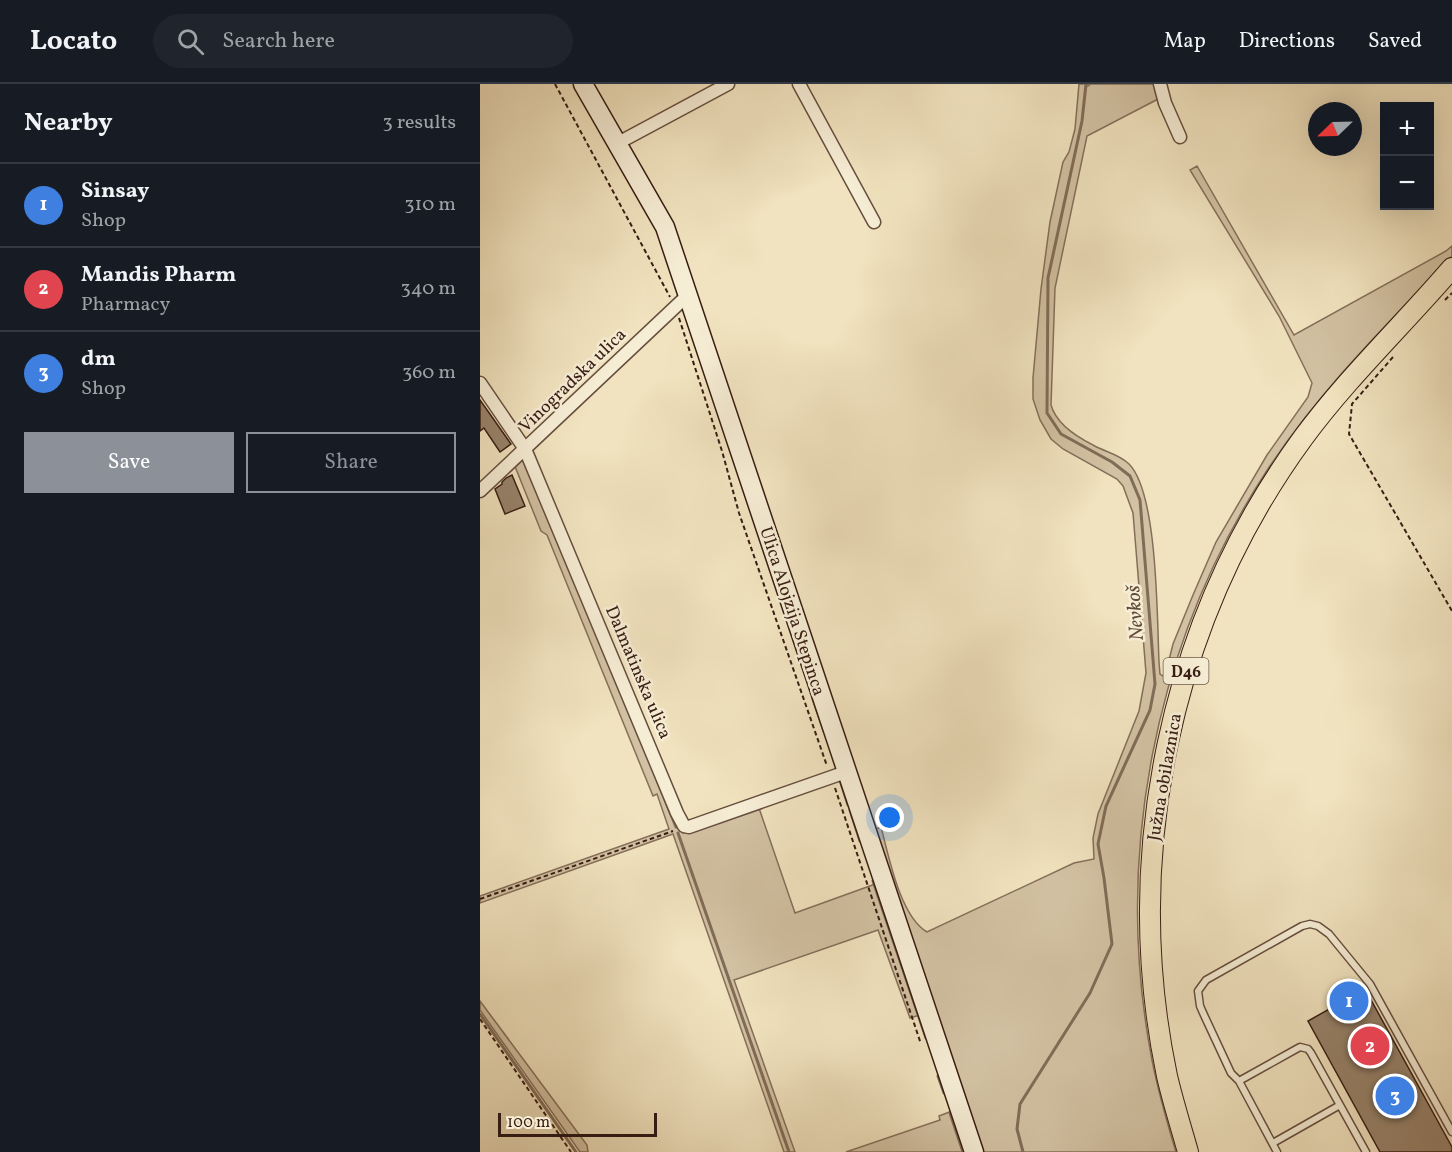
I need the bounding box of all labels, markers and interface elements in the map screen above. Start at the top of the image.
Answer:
search box [153,14,573,68]
text: Locato [30,22,117,61]
icon: search [174,25,207,58]
text: Search here [222,26,335,57]
text: Map [1164,27,1206,56]
text: Directions [1239,27,1335,56]
text: Saved [1368,27,1422,56]
north arrow [1308,102,1362,156]
map controls [1380,102,1434,210]
button: + [1380,102,1434,156]
text: Nearby [24,105,113,141]
text: 3 results [382,109,456,137]
button: − [1380,156,1434,210]
text: Sinsay [81,176,149,207]
text: 1 [39,191,48,219]
text: 310 m [404,191,456,219]
text: Shop [81,207,126,235]
text: Mandis Pharm [81,260,236,291]
text: 2 [38,275,49,303]
text: 340 m [400,275,456,303]
text: Pharmacy [81,291,170,319]
street label: Vinogradska ulica [514,323,632,439]
text: dm [81,344,116,375]
text: 3 [38,359,49,387]
text: 360 m [402,359,456,387]
text: Shop [81,375,126,403]
button: Save [24,432,234,493]
button: Share [246,432,456,493]
street label: Ulica Alojzija Stepinca [752,524,831,699]
water label: Nevkoš [1120,583,1152,641]
street label: Dalmatinska ulica [598,602,677,743]
road number: D46 [1164,658,1208,684]
street label: Južna obilaznica [1142,711,1189,843]
your location [875,803,904,832]
pin: 1 [1330,978,1368,1024]
pin: 2 [1350,1024,1390,1068]
pin: 3 [1376,1074,1414,1118]
scale bar [498,1110,657,1138]
text: 100 m [507,1112,550,1134]

